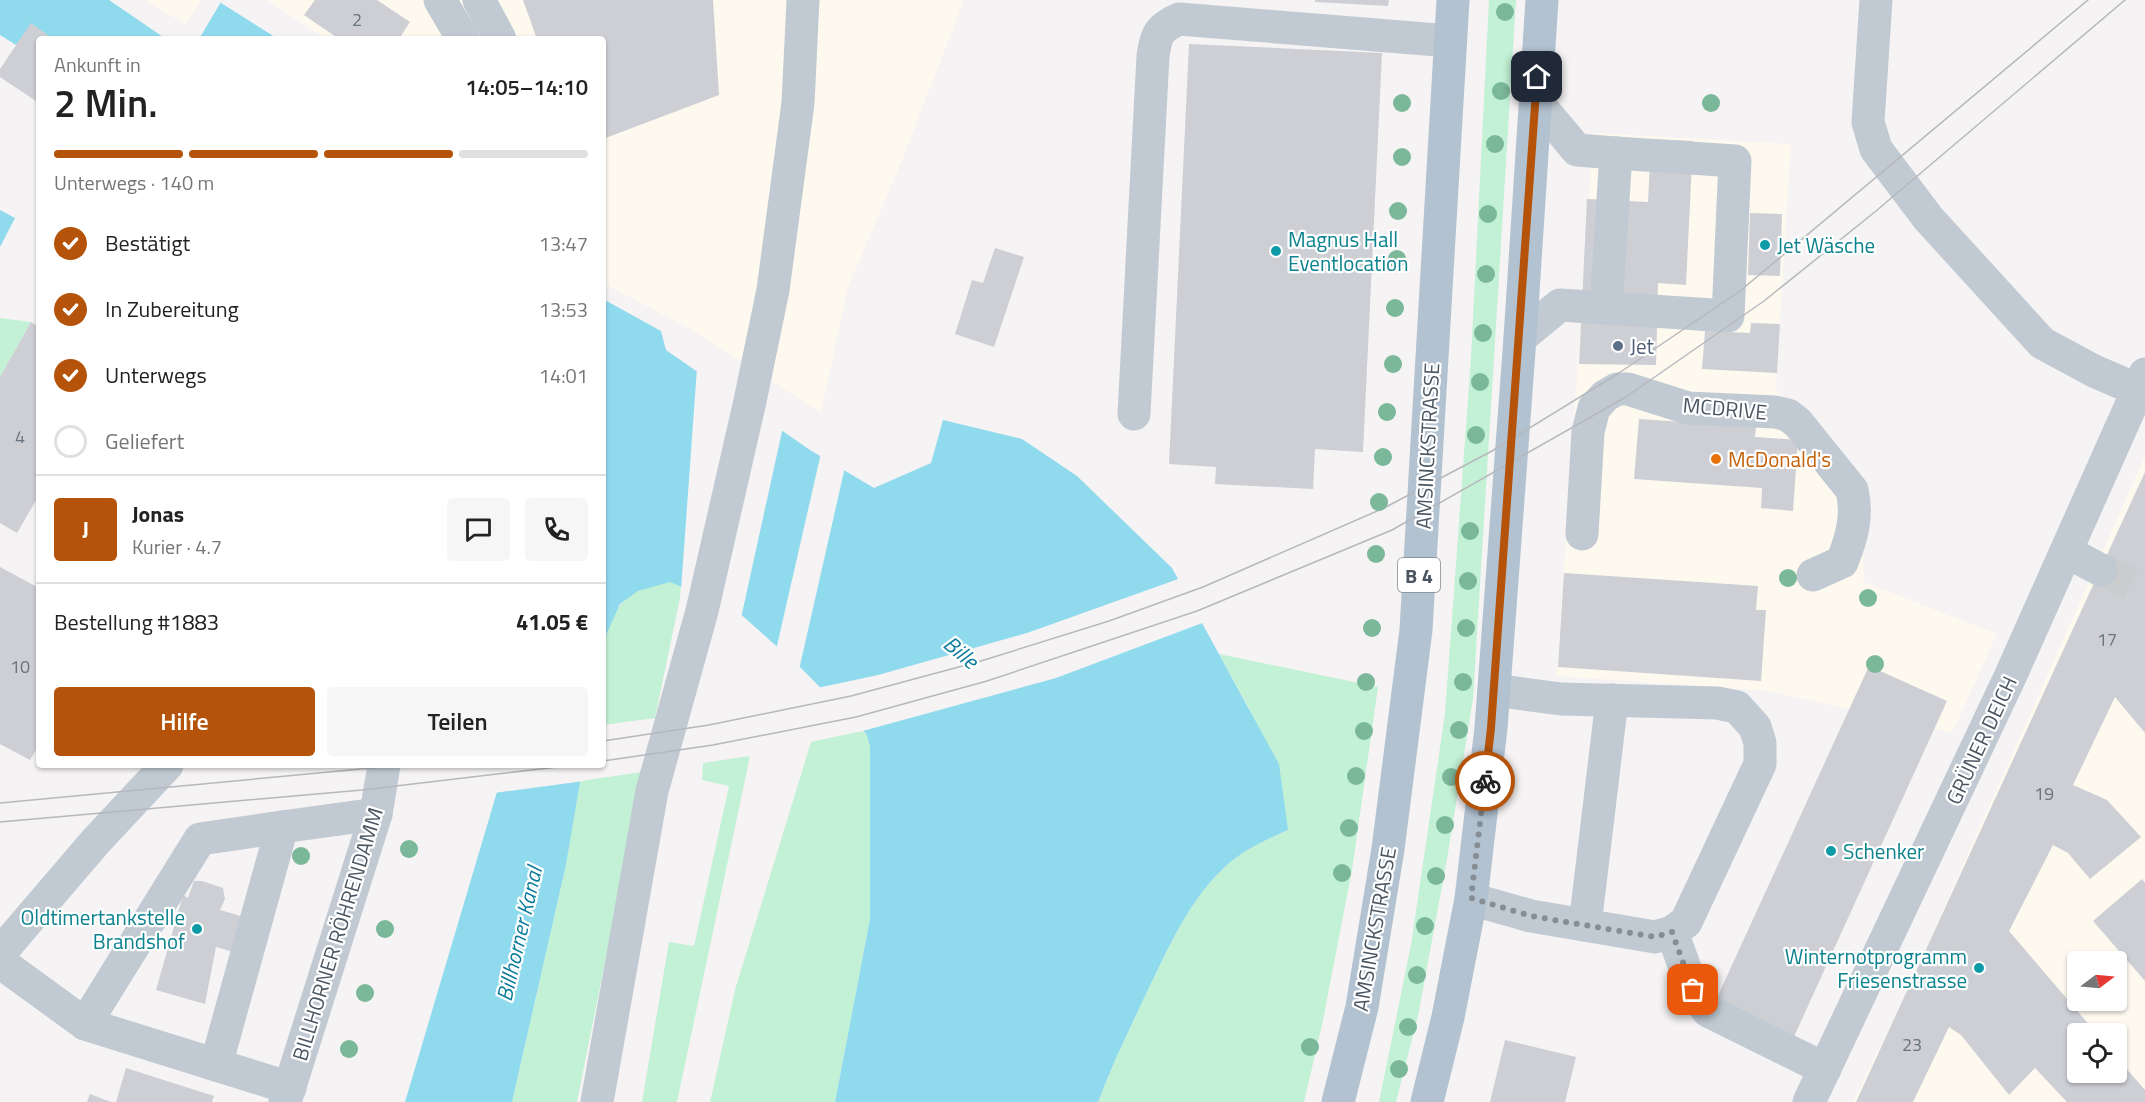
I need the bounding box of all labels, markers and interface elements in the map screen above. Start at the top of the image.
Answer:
house number: 2 [352,6,362,33]
text: Ankunft in [54,49,141,80]
pin [1511,51,1562,102]
icon: home [1520,60,1553,93]
text: 14:05–14:10 [465,70,588,104]
text: 2 Min. [54,73,158,132]
text: Unterwegs · 140 m [54,167,214,198]
place label: Magnus Hall Eventlocation [1288,223,1408,279]
text: Bestätigt [105,226,190,260]
icon: check [54,227,87,260]
text: 13:47 [539,228,588,259]
place label: Jet Wäsche [1777,229,1875,261]
marker: Jet Wäsche [1758,238,1772,252]
marker: Magnus Hall Eventlocation [1269,244,1283,258]
text: In Zubereitung [105,292,239,326]
icon: check [54,293,87,326]
text: 13:53 [539,294,588,325]
place label: Jet [1630,330,1655,362]
marker: Jet [1611,339,1625,353]
text: Unterwegs [105,358,207,392]
icon: check [54,359,87,392]
text: 14:01 [539,360,588,391]
street label: AMSINCKSTRASSE [1407,362,1447,530]
street label: MCDRIVE [1681,388,1769,428]
house number: 4 [15,423,25,450]
text: Geliefert [105,424,184,458]
place label: McDonald's [1728,443,1831,475]
marker: McDonald's [1709,452,1723,466]
text: Jonas [132,497,184,531]
button: chat [447,498,510,561]
button: phone [525,498,588,561]
text: J [82,512,89,546]
text: Kurier · 4.7 [132,531,222,562]
road number: B 4 [1398,558,1440,592]
text: Bestellung #1883 [54,605,219,639]
text: 41.05 € [516,605,588,639]
house number: 17 [2097,626,2117,653]
water label: Bille [936,627,987,678]
house number: 10 [10,653,30,680]
street label: GRÜNER DEICH [1937,670,2025,810]
button: Hilfe [54,687,315,756]
button: Teilen [327,687,588,756]
courier [1455,751,1515,811]
icon: bike [1469,765,1502,798]
house number: 19 [2034,780,2054,807]
street label: BILLHORNER RÖHRENDAMM [283,803,391,1065]
place label: Schenker [1843,835,1924,867]
street label: AMSINCKSTRASSE [1344,844,1404,1014]
marker: Schenker [1824,844,1838,858]
water label: Billhorner Kanal [487,861,551,1005]
place label: Oldtimertankstelle Brandshof [21,901,185,957]
marker: Oldtimertankstelle Brandshof [190,922,204,936]
place label: Winternotprogramm Friesenstrasse [1785,940,1967,996]
north arrow [2067,951,2127,1011]
map controls [2067,951,2127,1083]
marker: Winternotprogramm Friesenstrasse [1972,961,1986,975]
pin [1667,964,1718,1015]
icon: bag [1676,973,1709,1006]
button: locate [2067,1023,2127,1083]
house number: 23 [1902,1031,1922,1058]

